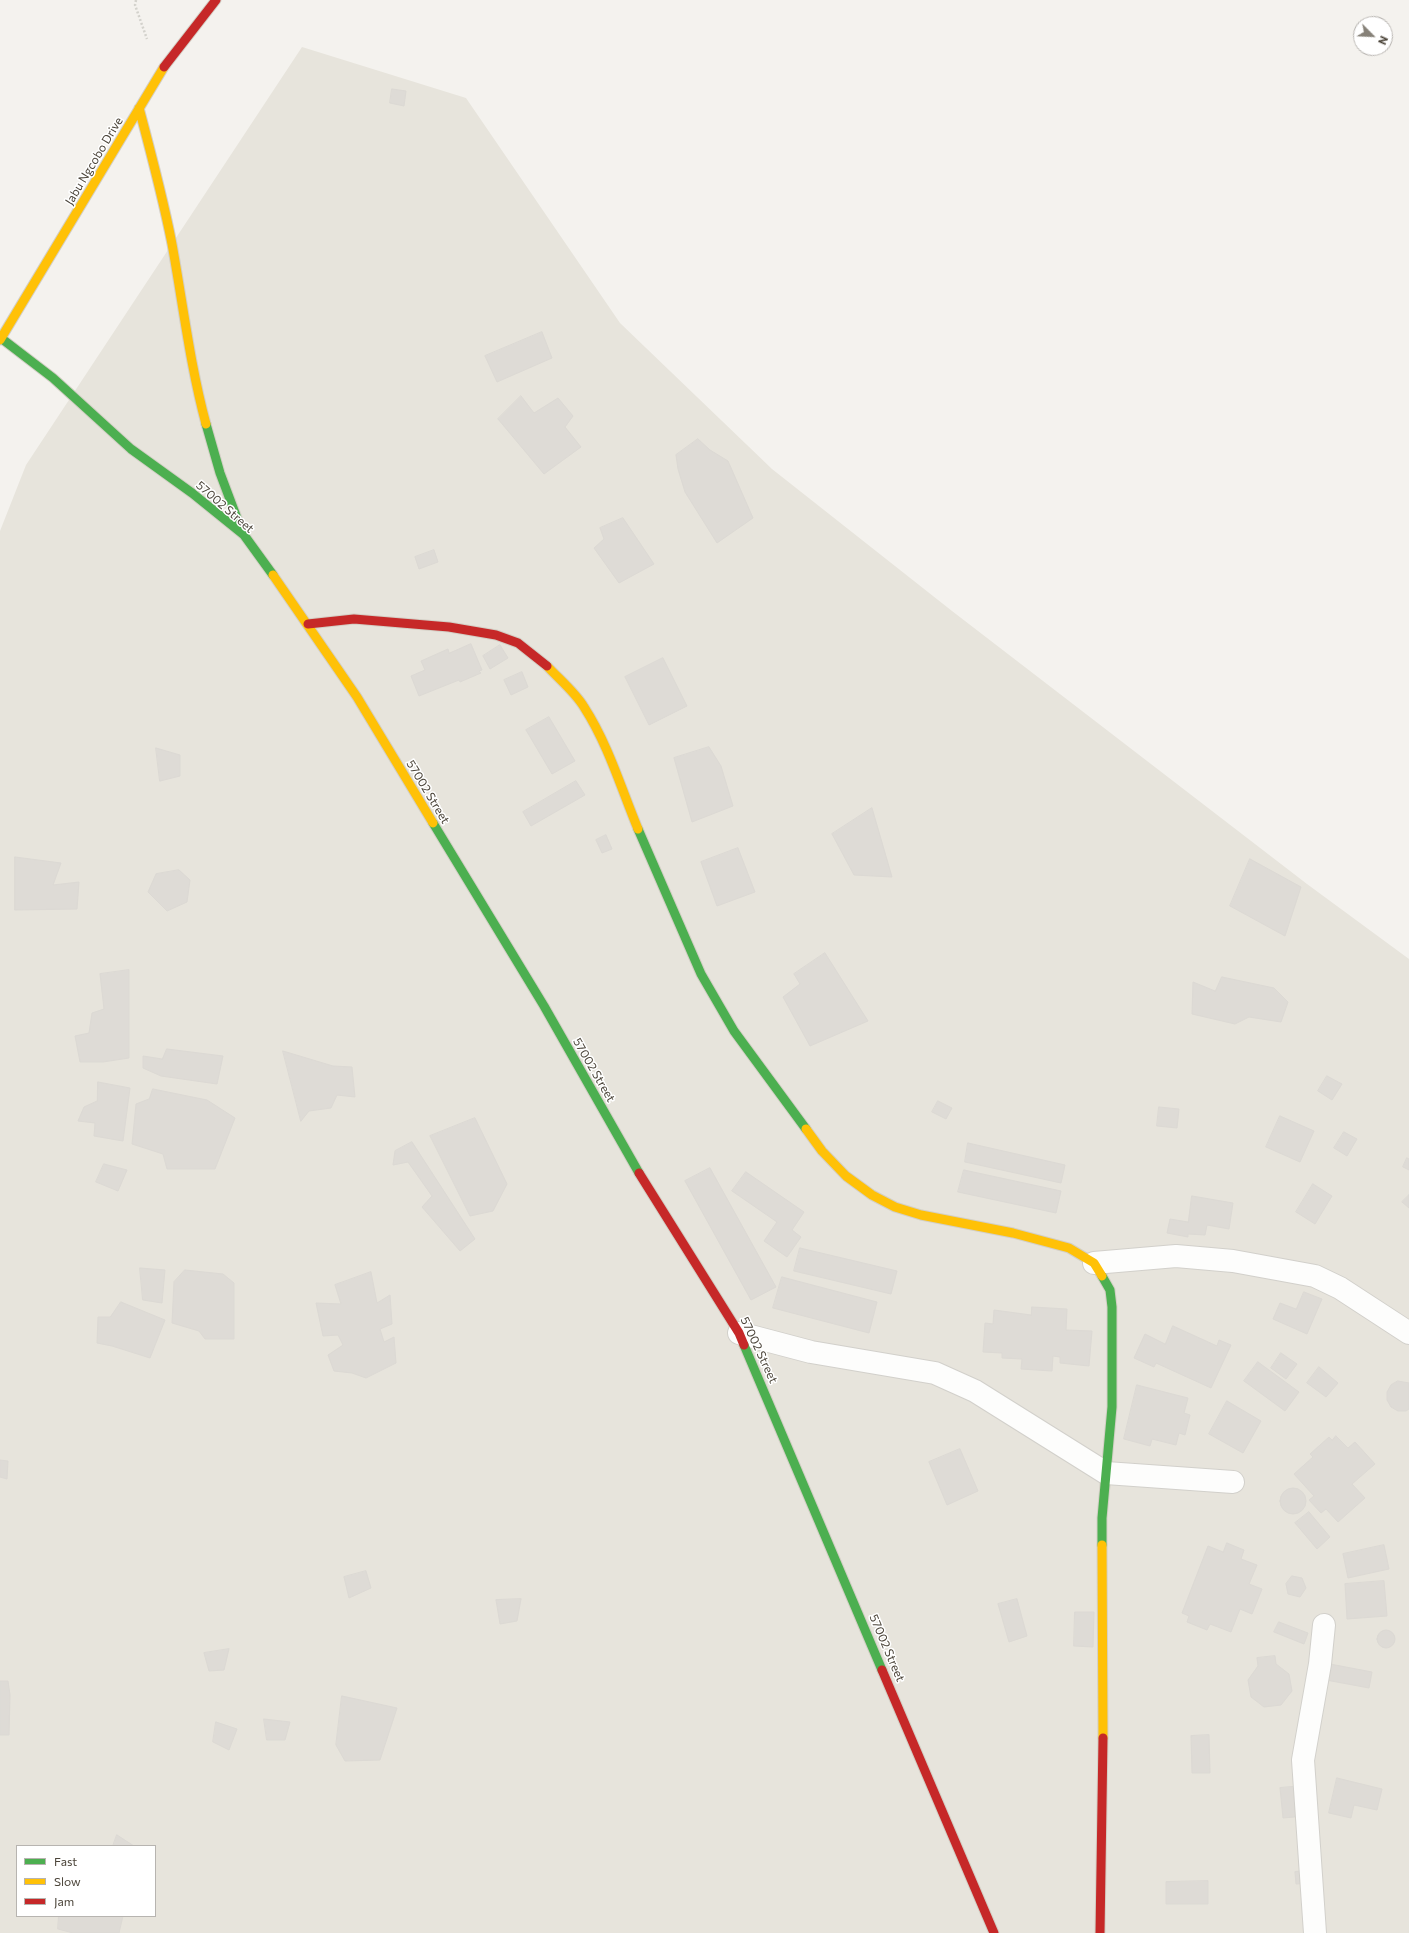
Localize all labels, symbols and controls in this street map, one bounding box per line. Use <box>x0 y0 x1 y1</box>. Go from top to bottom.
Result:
north arrow <box>1353 16 1393 56</box>
text: N <box>1376 34 1391 47</box>
street label: Jabu Ngcobo Drive <box>62 114 126 208</box>
street label: 57002 Street <box>193 478 257 536</box>
street label: 57002 Street <box>403 758 453 826</box>
street label: 57002 Street <box>570 1035 618 1105</box>
street label: 57002 Street <box>737 1314 781 1386</box>
street label: 57002 Street <box>866 1612 908 1684</box>
legend <box>16 1845 156 1917</box>
text: Fast <box>54 1854 77 1868</box>
text: Slow <box>54 1874 81 1888</box>
text: Jam <box>54 1894 74 1908</box>

